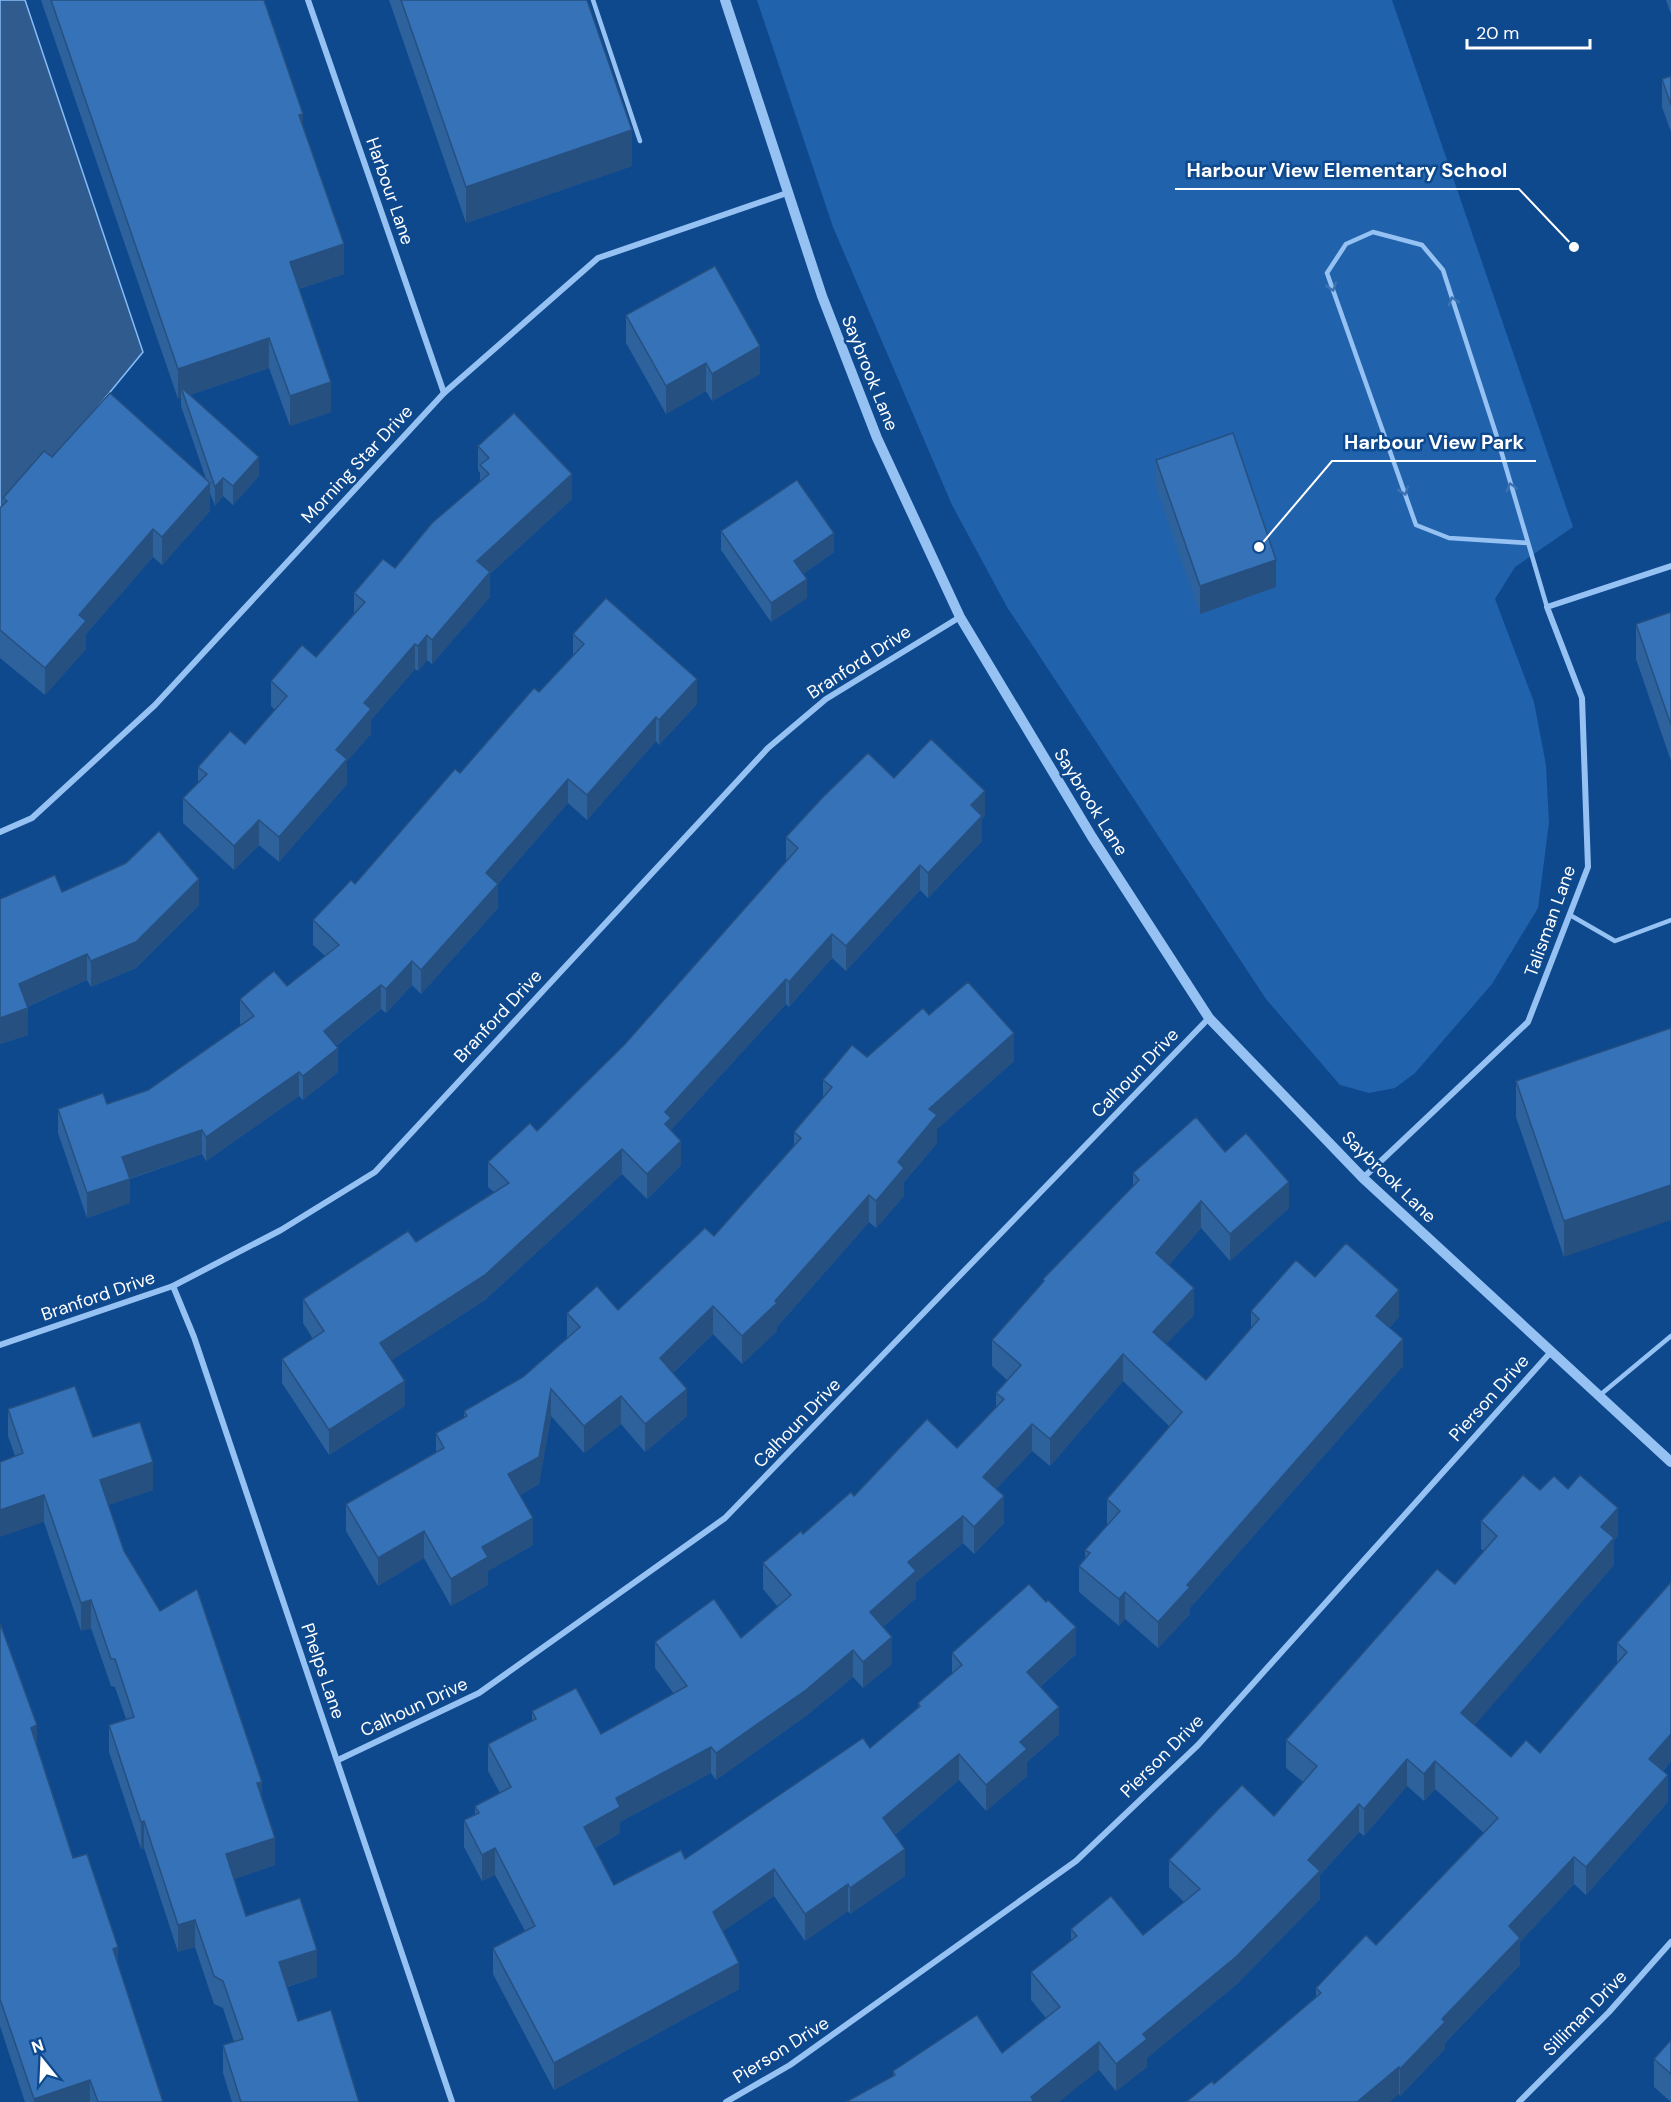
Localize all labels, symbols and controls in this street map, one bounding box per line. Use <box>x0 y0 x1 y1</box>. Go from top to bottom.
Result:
scale bar <box>1467 12 1590 50</box>
text: 20 m <box>1476 21 1519 45</box>
street label: Harbour Lane <box>360 134 420 248</box>
callout: Harbour View Elementary School <box>1175 151 1519 189</box>
text: Harbour View Elementary School <box>1187 157 1507 183</box>
one-way arrow <box>1325 281 1338 292</box>
one-way arrow <box>1448 296 1460 307</box>
street label: Saybrook Lane <box>836 312 904 434</box>
street label: Morning Star Drive <box>296 400 418 528</box>
callout: Harbour View Park <box>1332 423 1536 461</box>
text: Harbour View Park <box>1344 429 1524 455</box>
one-way arrow <box>1506 482 1518 493</box>
one-way arrow <box>1397 485 1410 496</box>
street label: Branford Drive <box>803 620 915 704</box>
street label: Saybrook Lane <box>1048 744 1134 860</box>
street label: Talisman Lane <box>1519 862 1581 980</box>
street label: Branford Drive <box>449 964 547 1068</box>
street label: Calhoun Drive <box>1086 1023 1184 1123</box>
street label: Saybrook Lane <box>1337 1126 1441 1228</box>
street label: Branford Drive <box>38 1265 158 1327</box>
street label: Pierson Drive <box>1444 1349 1534 1447</box>
street label: Calhoun Drive <box>748 1373 846 1473</box>
street label: Phelps Lane <box>295 1620 351 1722</box>
street label: Calhoun Drive <box>356 1672 472 1742</box>
street label: Pierson Drive <box>1115 1709 1209 1803</box>
street label: Silliman Drive <box>1538 1965 1632 2061</box>
street label: Pierson Drive <box>728 2011 834 2089</box>
north arrow <box>12 2030 72 2090</box>
text: N <box>29 2034 46 2058</box>

